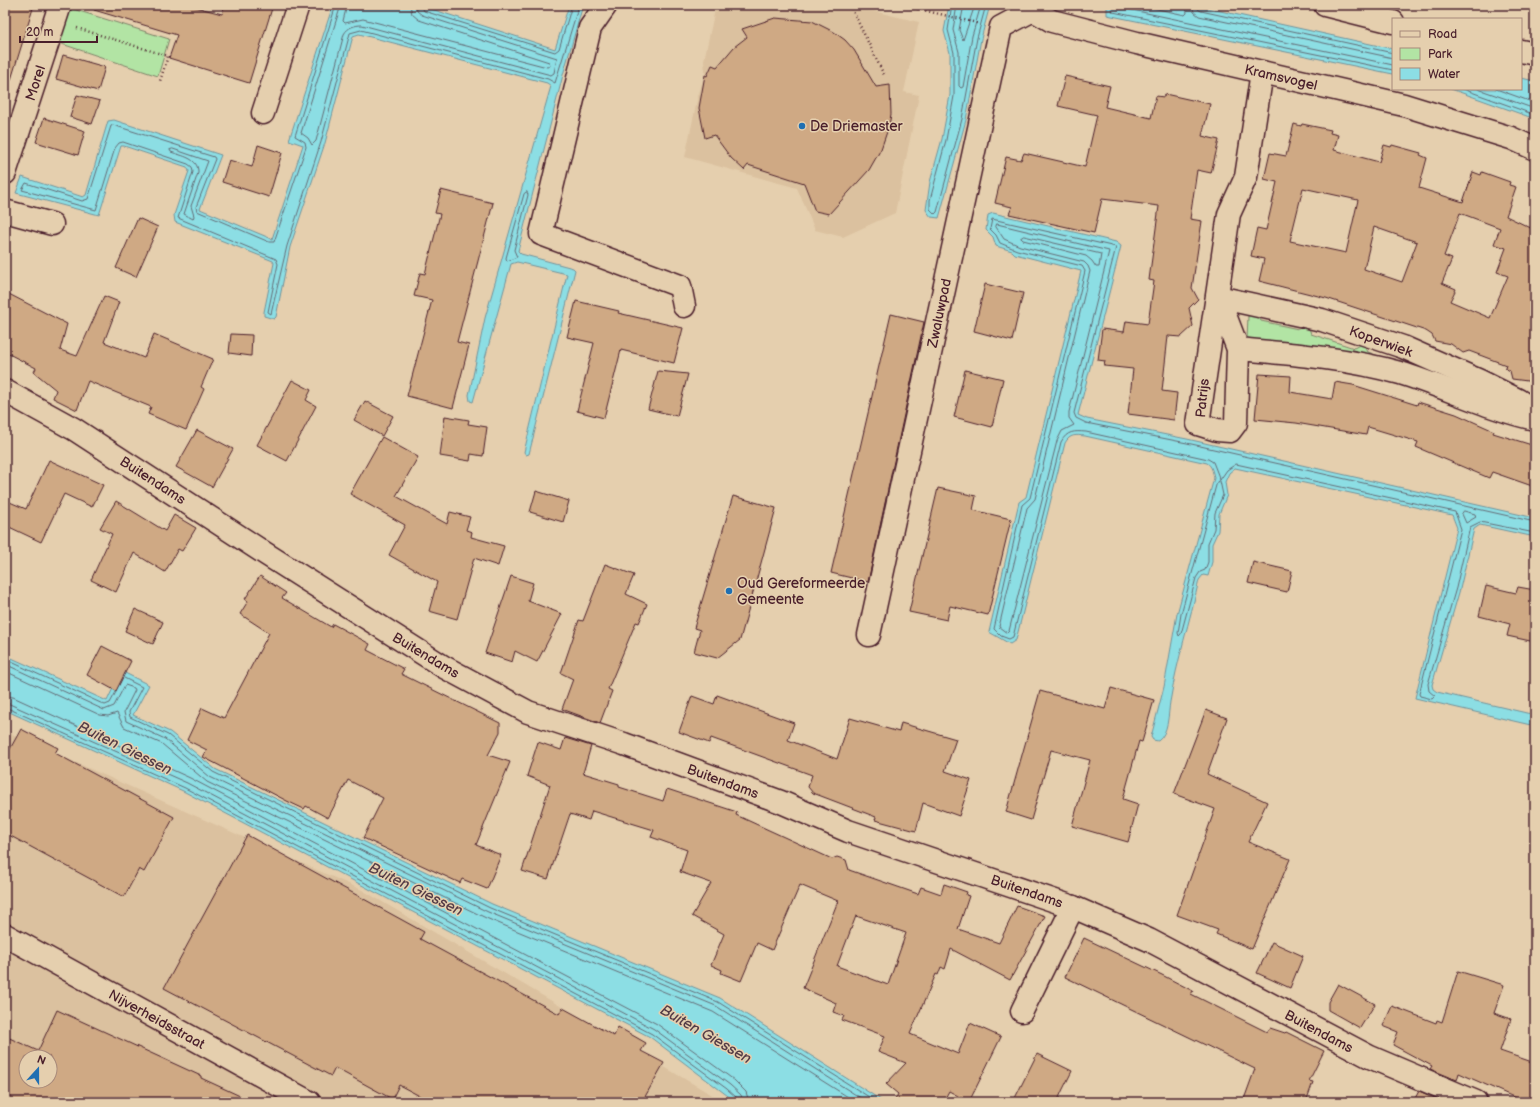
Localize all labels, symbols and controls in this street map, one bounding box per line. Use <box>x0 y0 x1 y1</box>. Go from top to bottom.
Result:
scale bar <box>20 18 97 44</box>
legend <box>1392 18 1522 90</box>
text: 20 m <box>26 25 53 40</box>
text: Road <box>1428 27 1457 42</box>
text: Park <box>1428 47 1452 62</box>
street label: Kramsvogel <box>1243 61 1319 94</box>
street label: Morel <box>22 63 49 103</box>
text: Water <box>1428 67 1460 82</box>
place label: De Driemaster <box>810 118 904 135</box>
marker: De Driemaster <box>797 121 807 131</box>
street label: Zwaluwpad <box>924 277 955 350</box>
street label: Koperwiek <box>1347 322 1415 361</box>
street label: Patrijs <box>1192 378 1213 418</box>
street label: Buitendams <box>117 453 189 508</box>
place label: Oud Gereformeerde Gemeente <box>737 575 865 608</box>
marker: Oud Gereformeerde Gemeente <box>724 586 734 596</box>
street label: Buitendams <box>389 629 462 682</box>
water label: Buiten Giessen <box>75 717 175 779</box>
street label: Buitendams <box>685 761 761 802</box>
water label: Buiten Giessen <box>366 858 466 920</box>
street label: Buitendams <box>989 871 1065 912</box>
street label: Nijverheidsstraat <box>106 986 208 1053</box>
water label: Buiten Giessen <box>657 1001 755 1068</box>
street label: Buitendams <box>1282 1006 1356 1057</box>
north arrow <box>18 1049 58 1089</box>
text: N <box>35 1053 48 1068</box>

